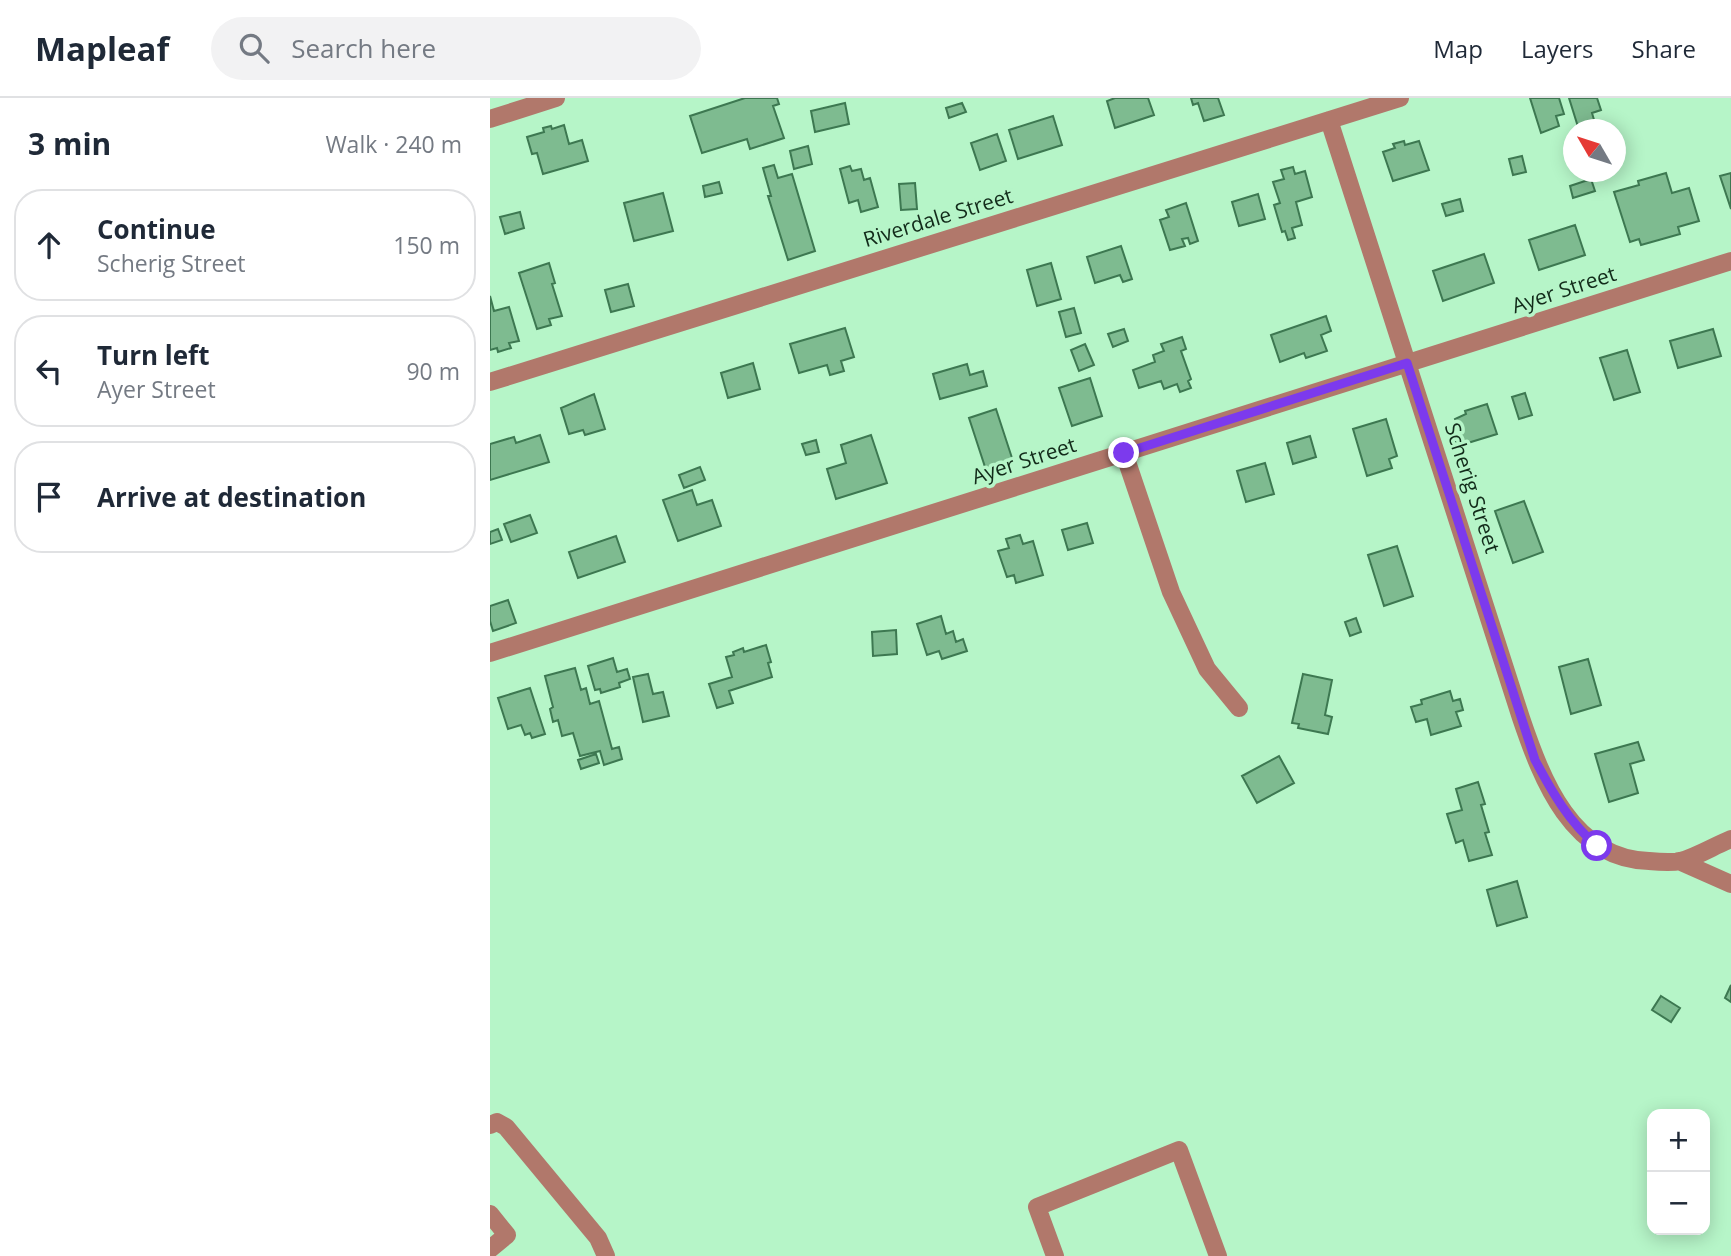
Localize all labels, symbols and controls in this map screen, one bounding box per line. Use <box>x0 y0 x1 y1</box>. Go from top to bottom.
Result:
search box <box>211 17 701 80</box>
text: Mapleaf <box>35 26 169 71</box>
icon: search <box>235 29 273 67</box>
text: Search here <box>291 30 436 66</box>
text: Map <box>1433 32 1483 65</box>
text: Layers <box>1521 32 1594 65</box>
text: Share <box>1632 32 1696 65</box>
north arrow <box>1563 119 1626 182</box>
text: 3 min <box>28 123 111 164</box>
text: Walk · 240 m <box>325 128 462 160</box>
street label: Riverdale Street <box>860 181 1016 253</box>
text: Continue <box>97 211 216 247</box>
icon: ahead <box>30 226 68 264</box>
text: 150 m <box>393 229 460 261</box>
text: Scherig Street <box>97 247 246 279</box>
street label: Ayer Street <box>1508 259 1620 319</box>
text: Turn left <box>97 337 209 373</box>
icon: left <box>30 352 68 390</box>
text: 90 m <box>406 355 460 387</box>
text: Ayer Street <box>97 373 216 405</box>
street label: Scherig Street <box>1439 419 1507 557</box>
street label: Ayer Street <box>968 430 1080 490</box>
route end <box>1108 437 1139 468</box>
icon: arrive <box>30 478 68 516</box>
text: Arrive at destination <box>97 479 366 515</box>
route start <box>1581 830 1612 861</box>
map controls <box>1647 1109 1710 1235</box>
button: + <box>1647 1109 1710 1172</box>
button: − <box>1647 1172 1710 1235</box>

